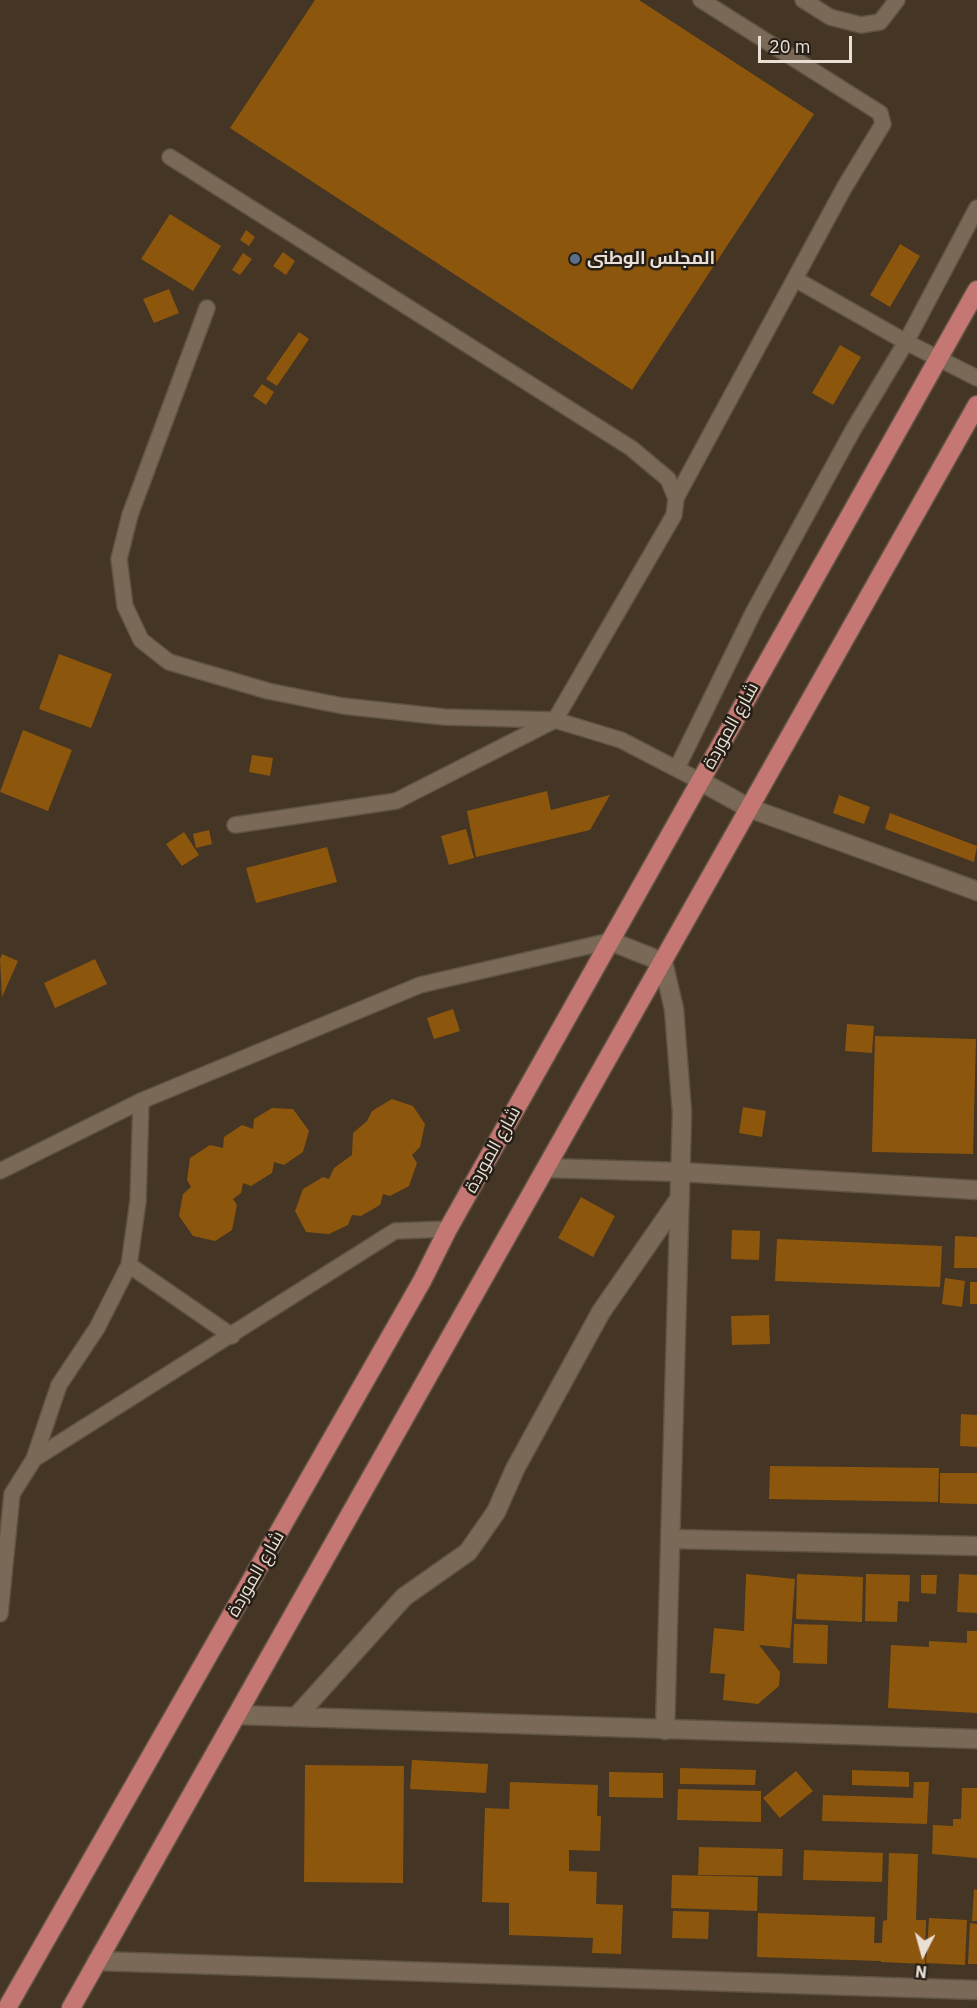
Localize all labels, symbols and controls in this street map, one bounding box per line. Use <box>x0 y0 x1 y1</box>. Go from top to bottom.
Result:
scale bar <box>761 24 856 62</box>
text: 20 m <box>769 35 811 58</box>
place label: المجلس الوطنى <box>587 248 715 270</box>
marker: المجلس الوطنى <box>568 252 582 266</box>
street label: شارع الموردة <box>698 679 764 773</box>
street label: شارع الموردة <box>460 1103 526 1197</box>
street label: شارع الموردة <box>223 1527 289 1621</box>
north arrow <box>893 1924 953 1984</box>
text: N <box>914 1961 928 1982</box>

